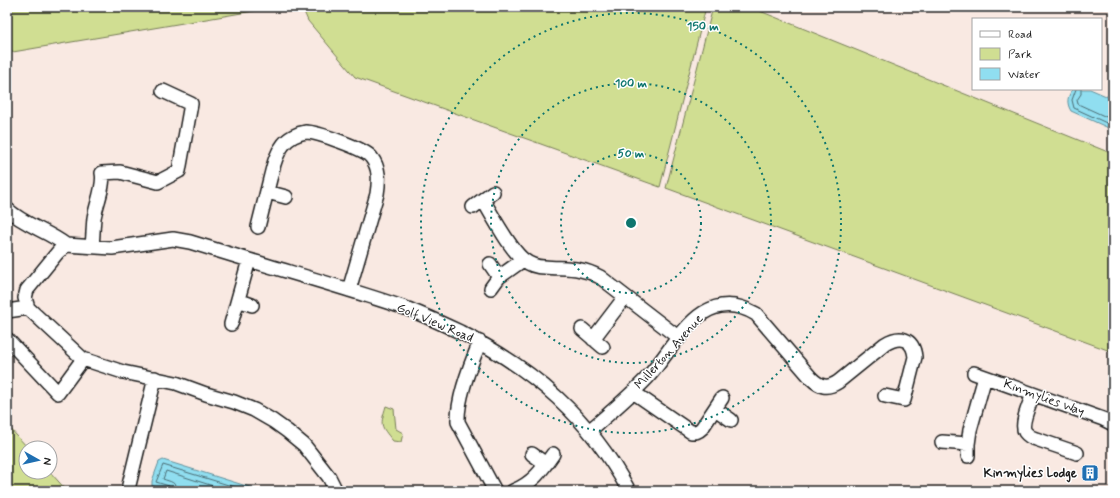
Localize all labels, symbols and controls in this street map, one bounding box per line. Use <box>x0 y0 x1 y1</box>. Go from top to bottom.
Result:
legend <box>972 18 1102 90</box>
text: 150 m <box>687 19 719 35</box>
text: Road <box>1008 27 1032 43</box>
text: Park <box>1008 47 1032 63</box>
text: Water <box>1008 67 1040 83</box>
text: 100 m <box>615 76 648 92</box>
text: 50 m <box>618 146 645 162</box>
centre of rings <box>624 216 638 230</box>
street label: Golf View Road <box>394 299 476 347</box>
street label: Millerton Avenue <box>631 311 707 393</box>
street label: Kinmylies Way <box>1001 375 1087 421</box>
north arrow <box>18 440 58 480</box>
text: N <box>39 457 54 466</box>
building icon: Kinmylies Lodge <box>1080 463 1100 483</box>
place label: Kinmylies Lodge <box>984 465 1077 483</box>

